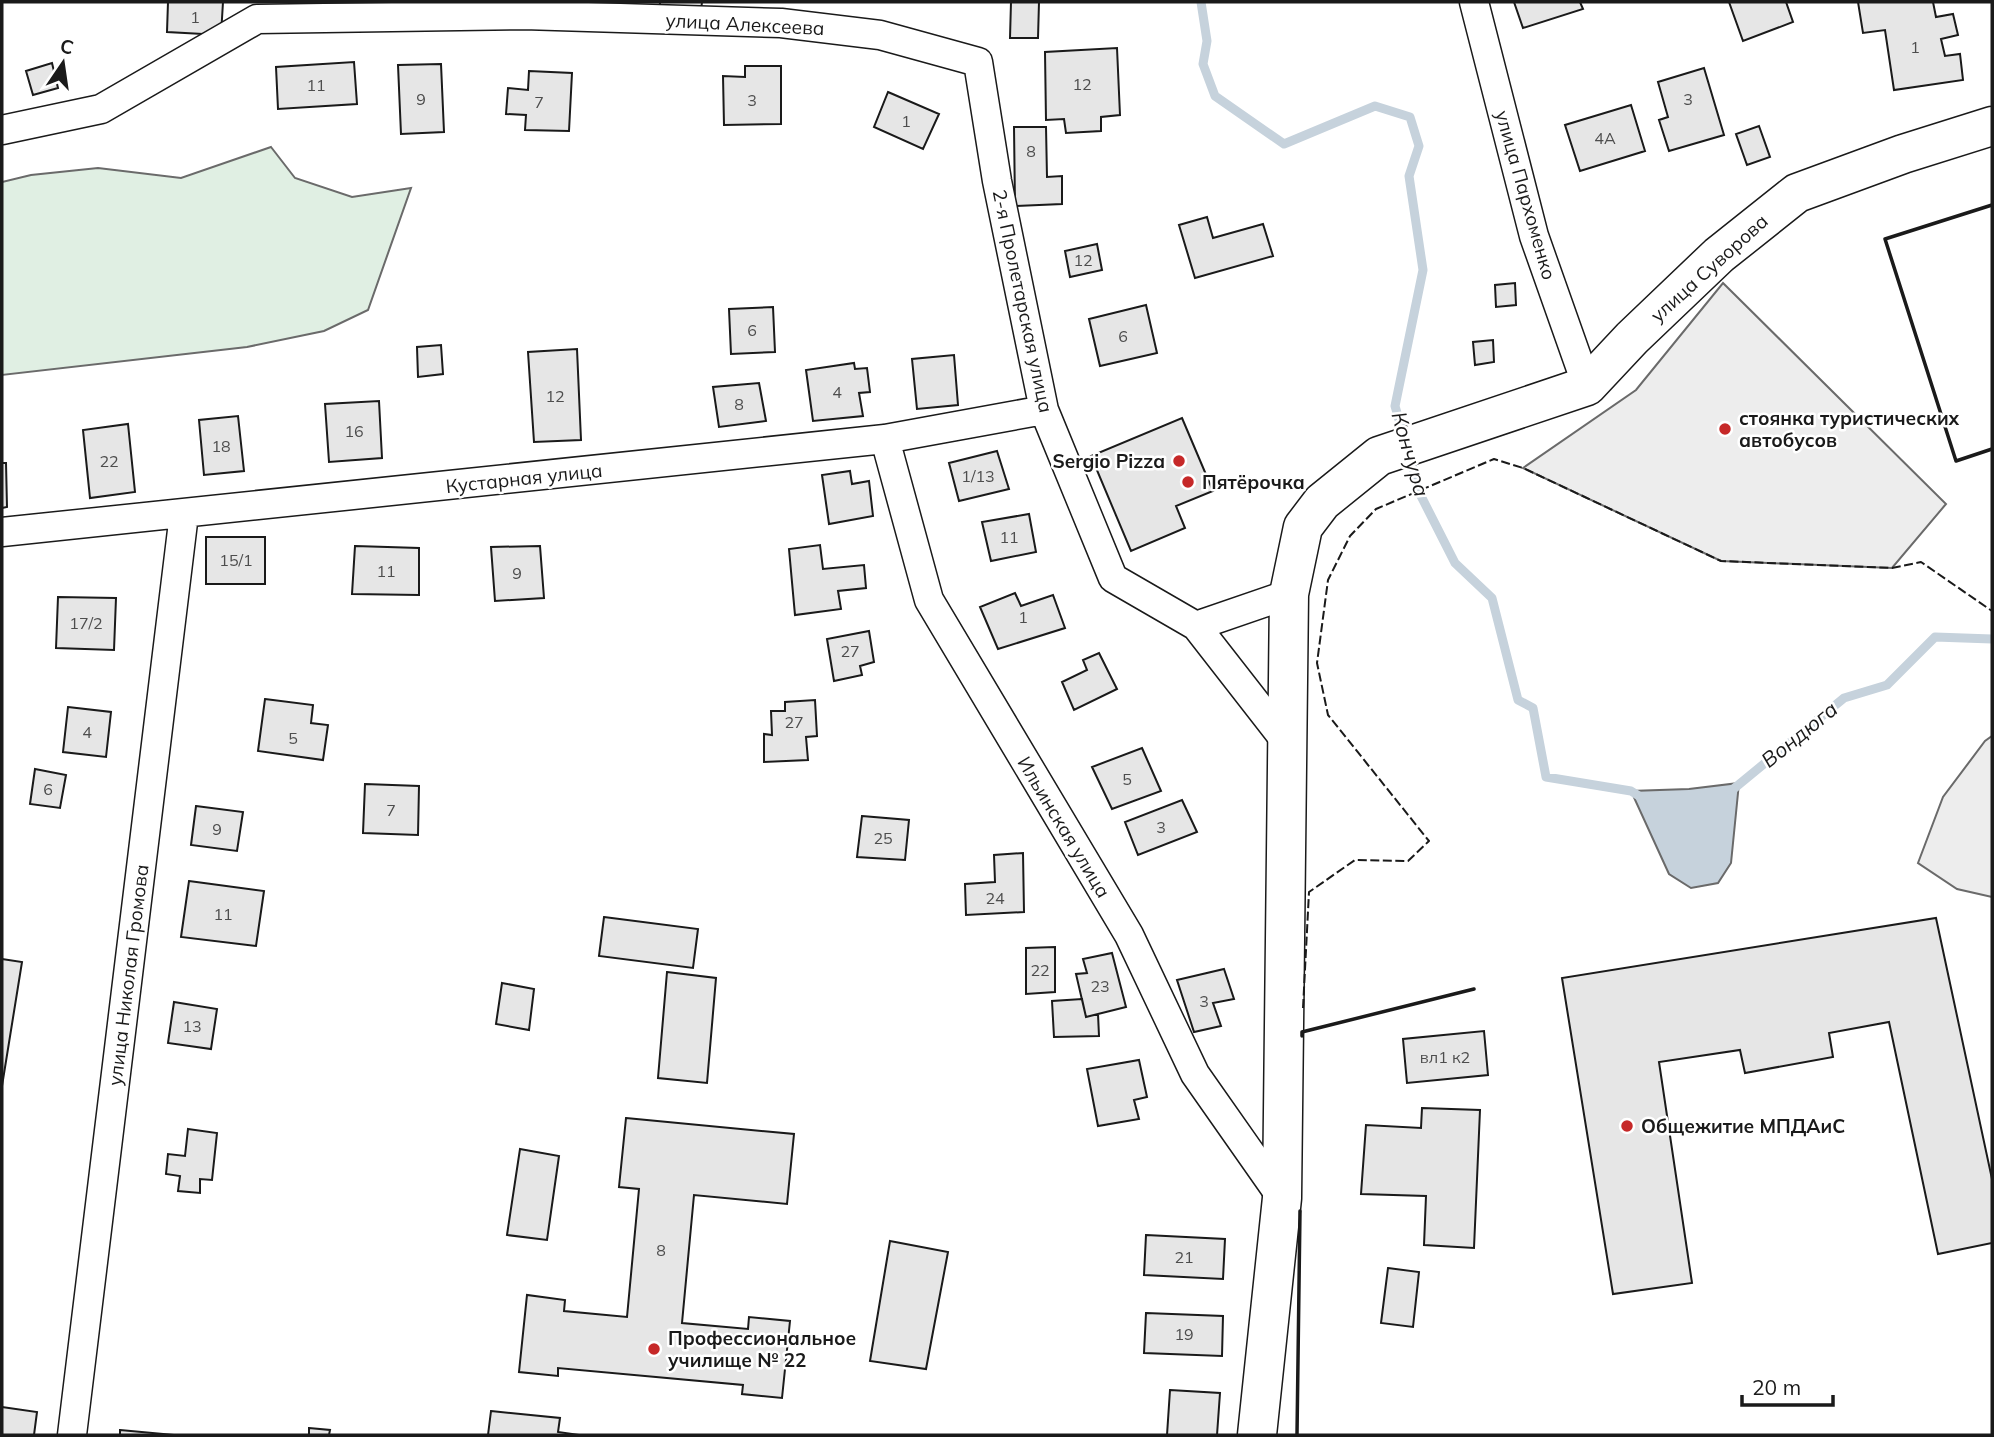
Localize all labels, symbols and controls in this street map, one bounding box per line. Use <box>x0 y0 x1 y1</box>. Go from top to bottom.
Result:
house number: 1 <box>190 7 200 27</box>
street label: улица Алексеева <box>665 8 825 40</box>
north arrow <box>28 28 98 98</box>
text: С <box>58 33 76 60</box>
house number: 1 <box>1910 37 1920 57</box>
house number: 12 <box>1072 74 1092 94</box>
house number: 11 <box>306 75 326 95</box>
house number: 9 <box>416 89 426 109</box>
house number: 3 <box>1683 89 1693 109</box>
house number: 3 <box>747 90 757 110</box>
house number: 7 <box>534 92 544 112</box>
street label: улица Пархоменко <box>1490 108 1562 282</box>
house number: 1 <box>901 111 911 131</box>
house number: 4А <box>1594 128 1616 148</box>
house number: 8 <box>1026 141 1036 161</box>
street label: 2-я Пролетарская улица <box>988 187 1058 415</box>
street label: улица Суворова <box>1645 209 1773 327</box>
house number: 12 <box>1073 250 1093 270</box>
house number: 6 <box>747 320 757 340</box>
house number: 6 <box>1118 326 1128 346</box>
house number: 4 <box>832 382 842 402</box>
house number: 12 <box>545 386 565 406</box>
house number: 8 <box>734 394 744 414</box>
place label: стоянка туристических автобусов <box>1739 406 1960 452</box>
water label: Кончура <box>1386 408 1436 500</box>
house number: 16 <box>344 421 364 441</box>
marker: стоянка туристических автобусов <box>1717 421 1733 437</box>
house number: 18 <box>211 436 231 456</box>
place label: Sergio Pizza <box>1053 449 1165 473</box>
house number: 22 <box>99 451 119 471</box>
marker: Sergio Pizza <box>1171 453 1187 469</box>
street label: Кустарная улица <box>445 458 603 498</box>
house number: 1/13 <box>961 466 995 486</box>
place label: Пятёрочка <box>1202 470 1305 494</box>
marker: Пятёрочка <box>1180 474 1196 490</box>
house number: 11 <box>999 527 1019 547</box>
house number: 15/1 <box>219 550 253 570</box>
house number: 11 <box>376 561 396 581</box>
house number: 9 <box>512 563 522 583</box>
house number: 1 <box>1018 607 1028 627</box>
house number: 17/2 <box>69 613 103 633</box>
house number: 27 <box>840 641 860 661</box>
water label: Вондюга <box>1756 695 1842 773</box>
house number: 27 <box>784 712 804 732</box>
house number: 4 <box>82 722 92 742</box>
house number: 5 <box>288 728 298 748</box>
street label: Ильинская улица <box>1012 752 1116 902</box>
house number: 5 <box>1122 769 1132 789</box>
house number: 6 <box>43 779 53 799</box>
house number: 7 <box>386 800 396 820</box>
house number: 3 <box>1156 817 1166 837</box>
house number: 9 <box>212 819 222 839</box>
house number: 25 <box>873 828 893 848</box>
street label: улица Николая Громова <box>102 863 154 1087</box>
house number: 24 <box>985 888 1005 908</box>
house number: 11 <box>213 904 233 924</box>
house number: 22 <box>1030 960 1050 980</box>
house number: 23 <box>1090 976 1110 996</box>
house number: 3 <box>1199 991 1209 1011</box>
house number: 13 <box>182 1016 202 1036</box>
house number: вл1 к2 <box>1420 1047 1470 1067</box>
place label: Общежитие МПДАиС <box>1641 1114 1845 1138</box>
marker: Общежитие МПДАиС <box>1619 1118 1635 1134</box>
house number: 8 <box>656 1240 666 1260</box>
house number: 21 <box>1174 1247 1194 1267</box>
house number: 19 <box>1174 1324 1194 1344</box>
place label: Профессиональное училище № 22 <box>668 1326 856 1372</box>
marker: Профессиональное училище № 22 <box>646 1341 662 1357</box>
scale bar <box>1742 1364 1833 1408</box>
text: 20 m <box>1752 1374 1801 1400</box>

